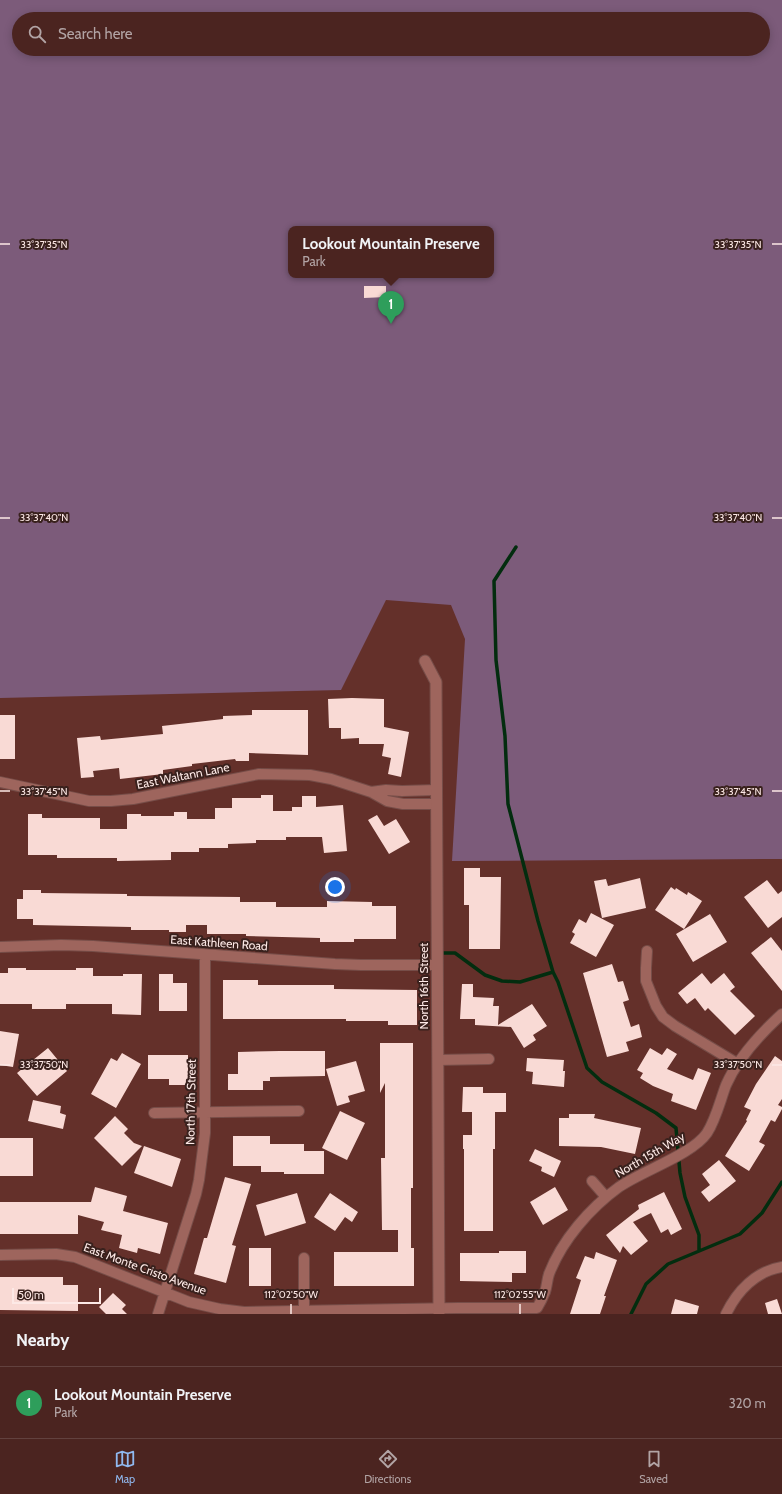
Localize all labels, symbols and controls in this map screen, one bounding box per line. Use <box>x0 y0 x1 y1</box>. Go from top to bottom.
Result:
search box <box>12 12 770 56</box>
icon: search <box>26 23 48 45</box>
text: Search here <box>58 25 133 43</box>
popup <box>288 226 494 278</box>
text: Lookout Mountain Preserve <box>302 235 480 253</box>
text: 33°37'35"N <box>21 238 67 251</box>
text: 33°37'35"N <box>715 238 761 251</box>
text: Park <box>302 253 326 269</box>
pin: 1 <box>378 291 404 324</box>
text: 33°37'40"N <box>20 511 68 524</box>
text: 33°37'40"N <box>714 511 762 524</box>
street label: East Waltann Lane <box>135 759 231 792</box>
text: 33°37'45"N <box>20 785 68 798</box>
text: 33°37'45"N <box>714 785 762 798</box>
your location <box>325 877 345 897</box>
street label: East Kathleen Road <box>170 932 268 953</box>
street label: North 16th Street <box>416 943 431 1029</box>
text: 33°37'50"N <box>20 1058 68 1071</box>
text: 33°37'50"N <box>714 1058 762 1071</box>
street label: North 17th Street <box>182 1059 199 1145</box>
street label: North 15th Way <box>612 1129 687 1181</box>
street label: East Monte Cristo Avenue <box>82 1239 209 1298</box>
scale bar <box>12 1286 101 1305</box>
text: 50 m <box>18 1288 44 1302</box>
text: 112°02'50"W <box>264 1288 318 1301</box>
text: 112°02'55"W <box>494 1288 547 1301</box>
text: Nearby <box>16 1330 69 1350</box>
text: Lookout Mountain Preserve <box>54 1386 231 1404</box>
text: 1 <box>27 1395 31 1411</box>
text: 320 m <box>729 1395 766 1411</box>
text: Park <box>54 1404 77 1420</box>
tab: Map <box>114 1448 136 1486</box>
tab: Directions <box>364 1448 411 1486</box>
tab: Saved <box>639 1448 668 1486</box>

